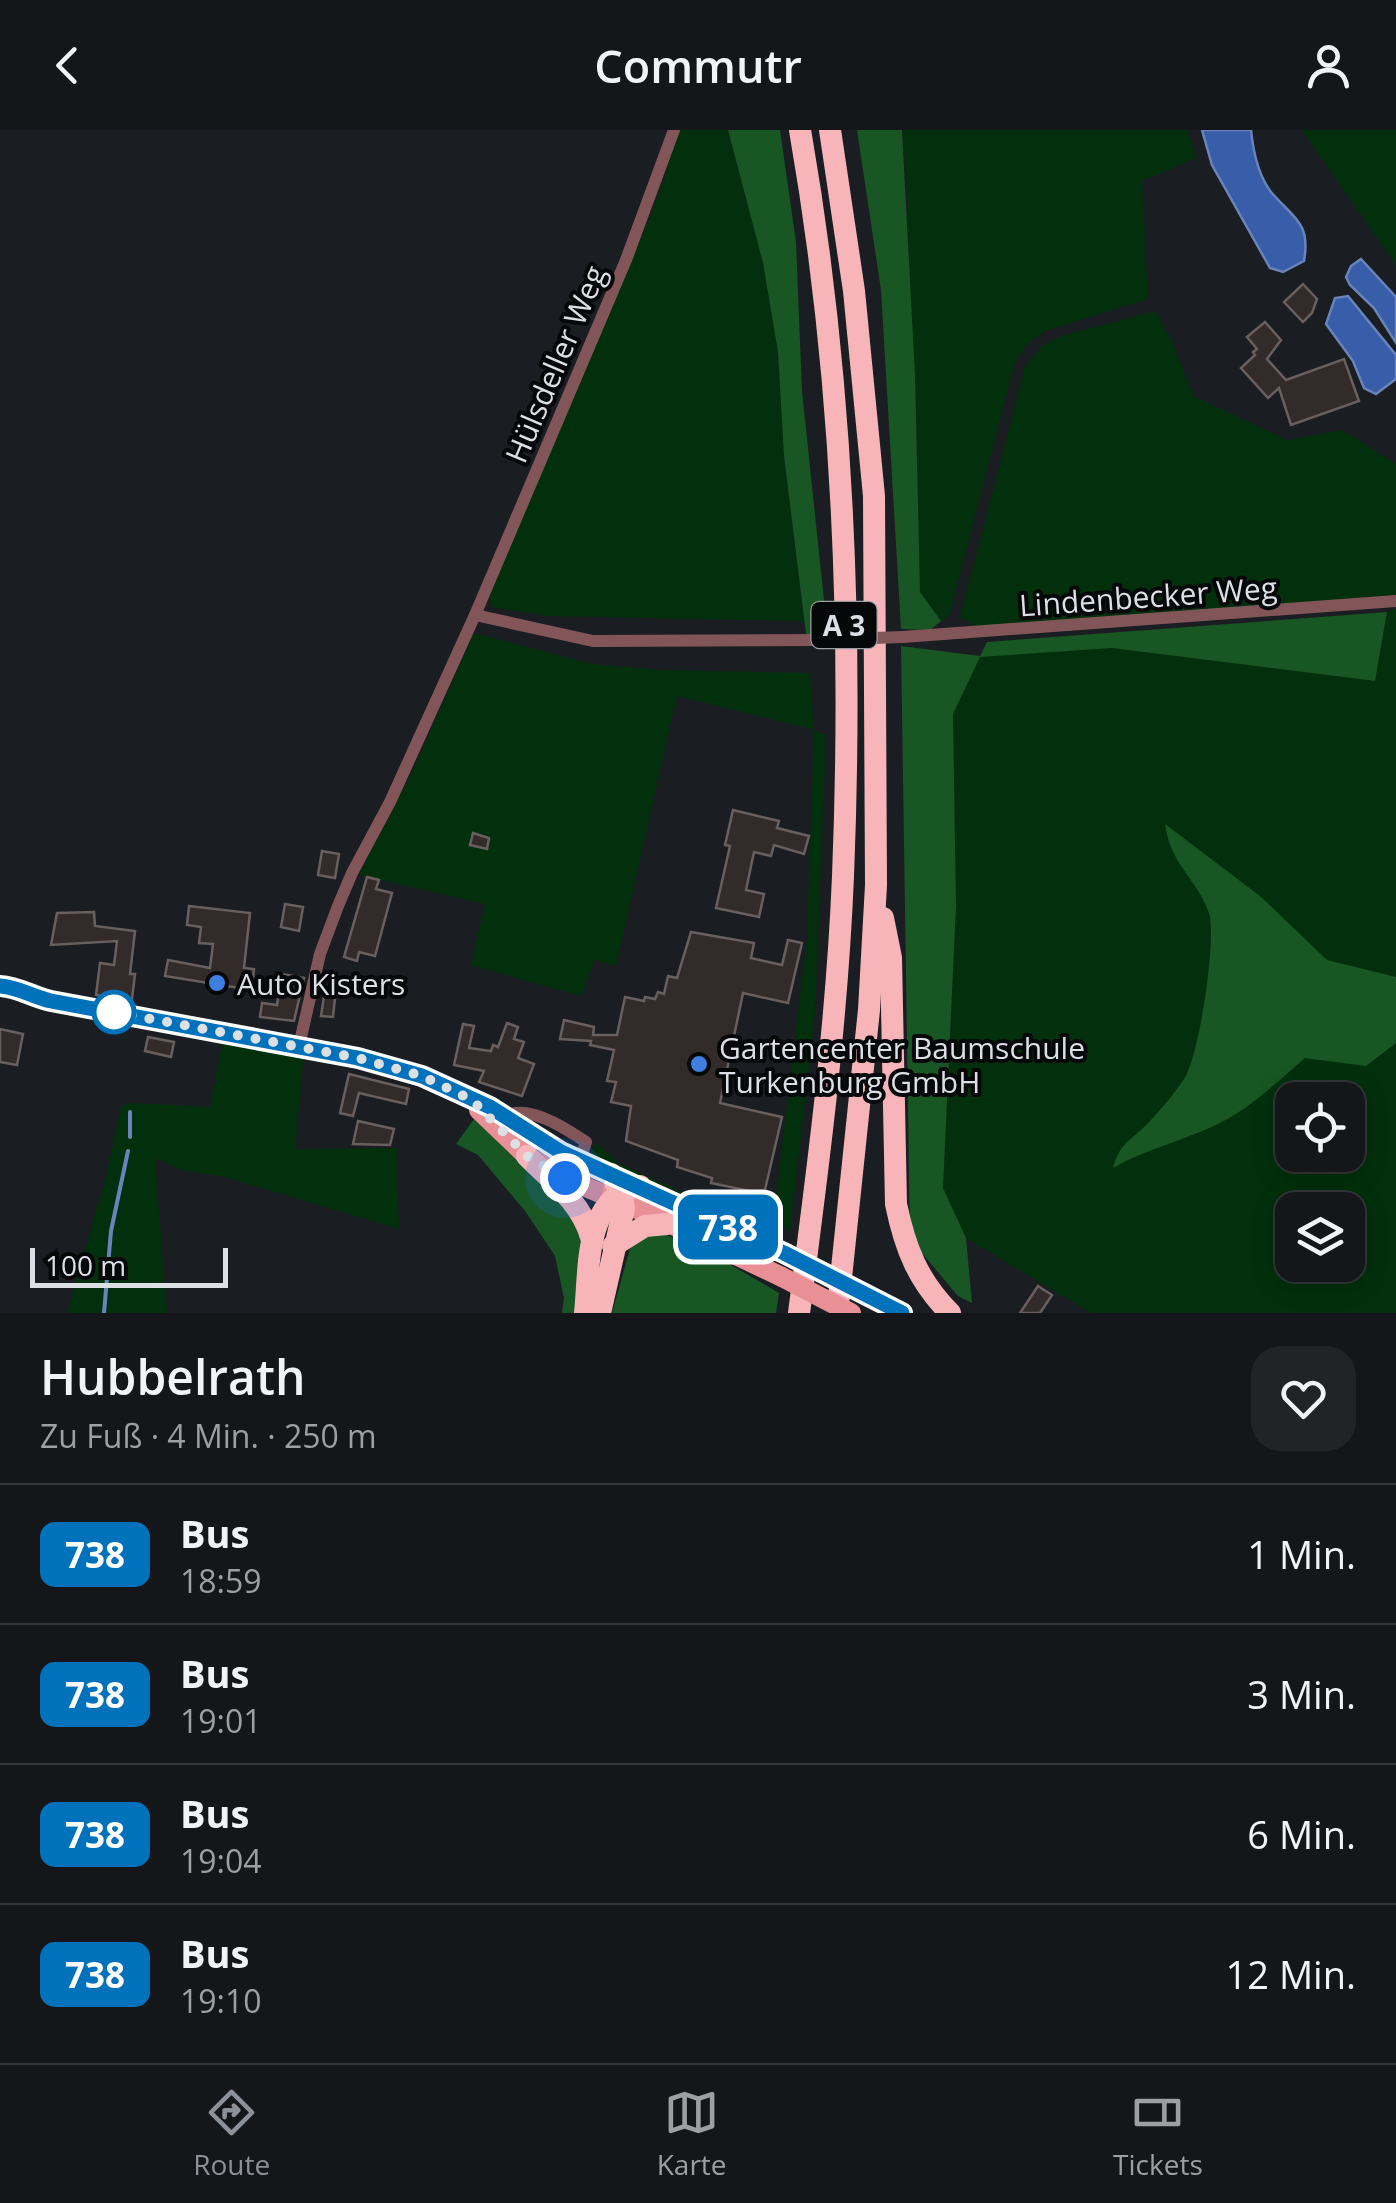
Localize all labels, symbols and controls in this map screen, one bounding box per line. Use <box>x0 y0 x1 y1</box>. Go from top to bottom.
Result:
text: Commutr <box>594 35 802 96</box>
icon: back <box>40 38 95 93</box>
icon: person <box>1301 38 1356 93</box>
street label: Hülsdeller Weg <box>495 259 615 469</box>
street label: Lindenbecker Weg <box>1018 567 1278 625</box>
road number: A 3 <box>812 602 876 648</box>
place label: Auto Kisters <box>237 963 405 1004</box>
marker: Auto Kisters <box>206 972 228 994</box>
unlabelled marker <box>93 991 135 1033</box>
place label: Gartencenter Baumschule Turkenburg GmbH <box>719 1027 1085 1102</box>
marker: Gartencenter Baumschule Turkenburg GmbH <box>688 1053 710 1075</box>
map controls <box>1275 1082 1365 1282</box>
button: locate <box>1275 1082 1365 1172</box>
your location <box>540 1153 590 1203</box>
button: layers <box>1275 1192 1365 1282</box>
line badge: 738 <box>670 1194 786 1260</box>
text: 738 <box>698 1204 758 1251</box>
scale bar <box>30 1243 228 1288</box>
text: 100 m <box>45 1246 126 1284</box>
text: Hubbelrath <box>40 1344 305 1409</box>
button: heart <box>1251 1346 1356 1451</box>
text: Zu Fuß · 4 Min. · 250 m <box>40 1414 377 1457</box>
text: Bus <box>180 1507 249 1559</box>
text: 1 Min. <box>1247 1528 1356 1580</box>
text: 738 <box>65 1531 125 1578</box>
text: 18:59 <box>180 1559 262 1602</box>
text: Bus <box>180 1647 249 1699</box>
text: 3 Min. <box>1247 1668 1356 1720</box>
text: 738 <box>65 1671 125 1718</box>
text: 19:01 <box>180 1699 262 1742</box>
text: Bus <box>180 1787 249 1839</box>
text: 6 Min. <box>1247 1808 1356 1860</box>
text: 738 <box>65 1811 125 1858</box>
text: 19:04 <box>180 1839 262 1882</box>
text: Bus <box>180 1927 249 1979</box>
text: 12 Min. <box>1226 1948 1356 2000</box>
text: 738 <box>65 1951 125 1998</box>
text: 19:10 <box>180 1979 262 2022</box>
tab: Route <box>193 2085 270 2183</box>
tab: Karte <box>657 2085 727 2183</box>
tab: Tickets <box>1113 2085 1203 2183</box>

